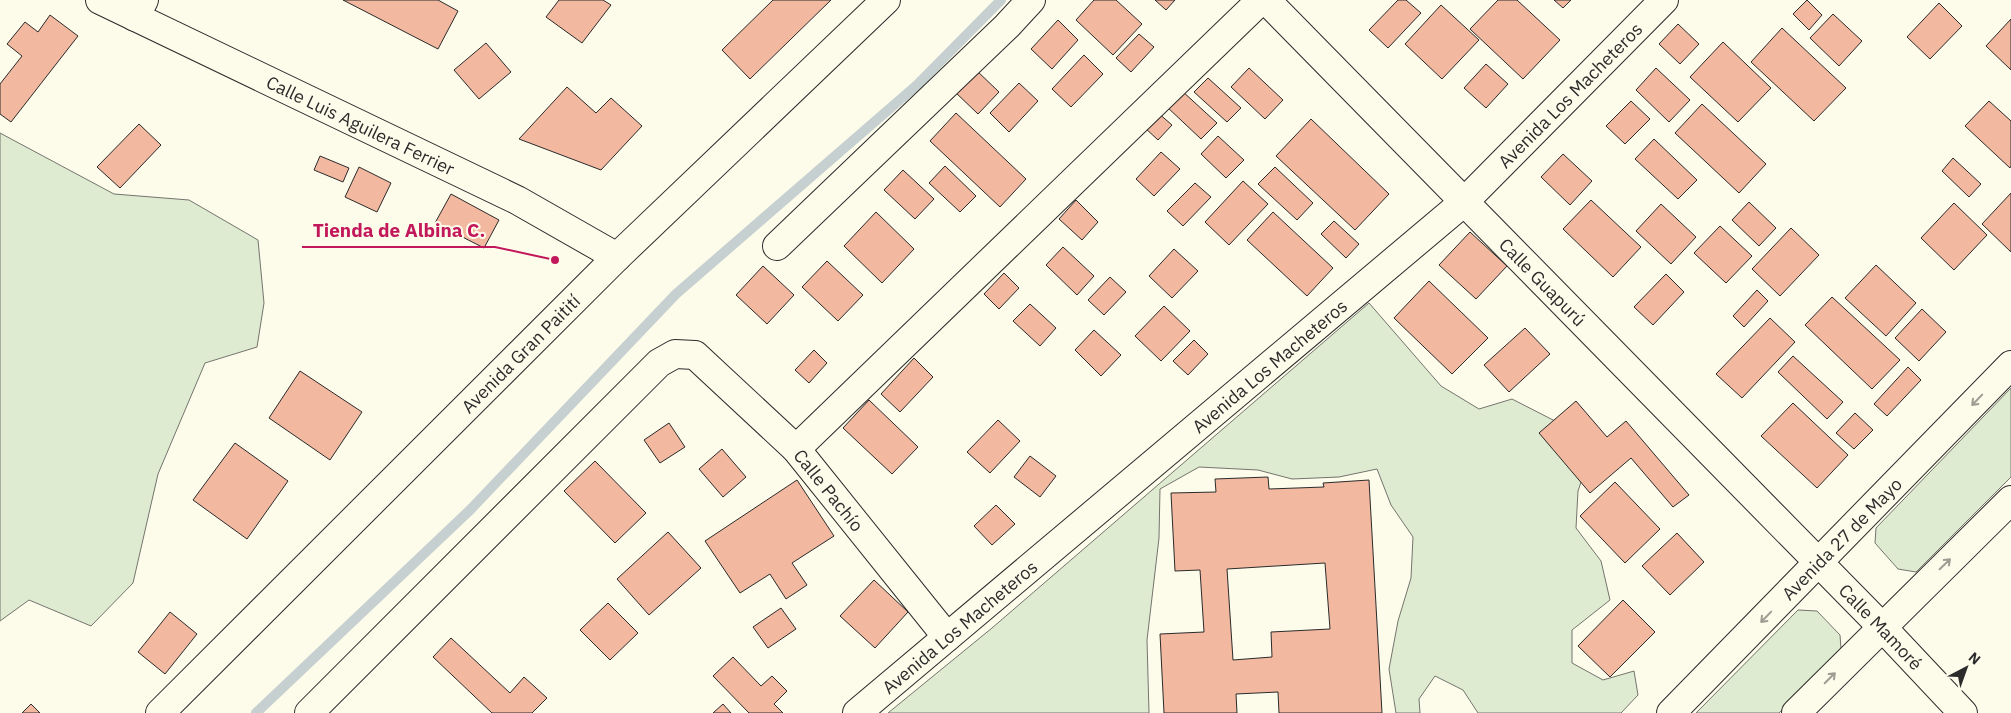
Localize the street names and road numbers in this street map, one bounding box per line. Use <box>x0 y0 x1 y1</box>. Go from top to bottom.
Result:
street label: Avenida Los Macheteros <box>1493 17 1647 173</box>
street label: Calle Luis Aguilera Ferrier <box>263 70 459 180</box>
street label: Calle Guapurú <box>1494 233 1591 331</box>
street label: Avenida Gran Paitití <box>456 289 585 418</box>
street label: Avenida Los Macheteros <box>1187 294 1352 438</box>
street label: Calle Pachío <box>789 444 869 536</box>
street label: Avenida 27 de Mayo <box>1777 472 1907 605</box>
street label: Avenida Los Macheteros <box>877 555 1042 699</box>
street label: Calle Mamoré <box>1834 579 1928 675</box>

